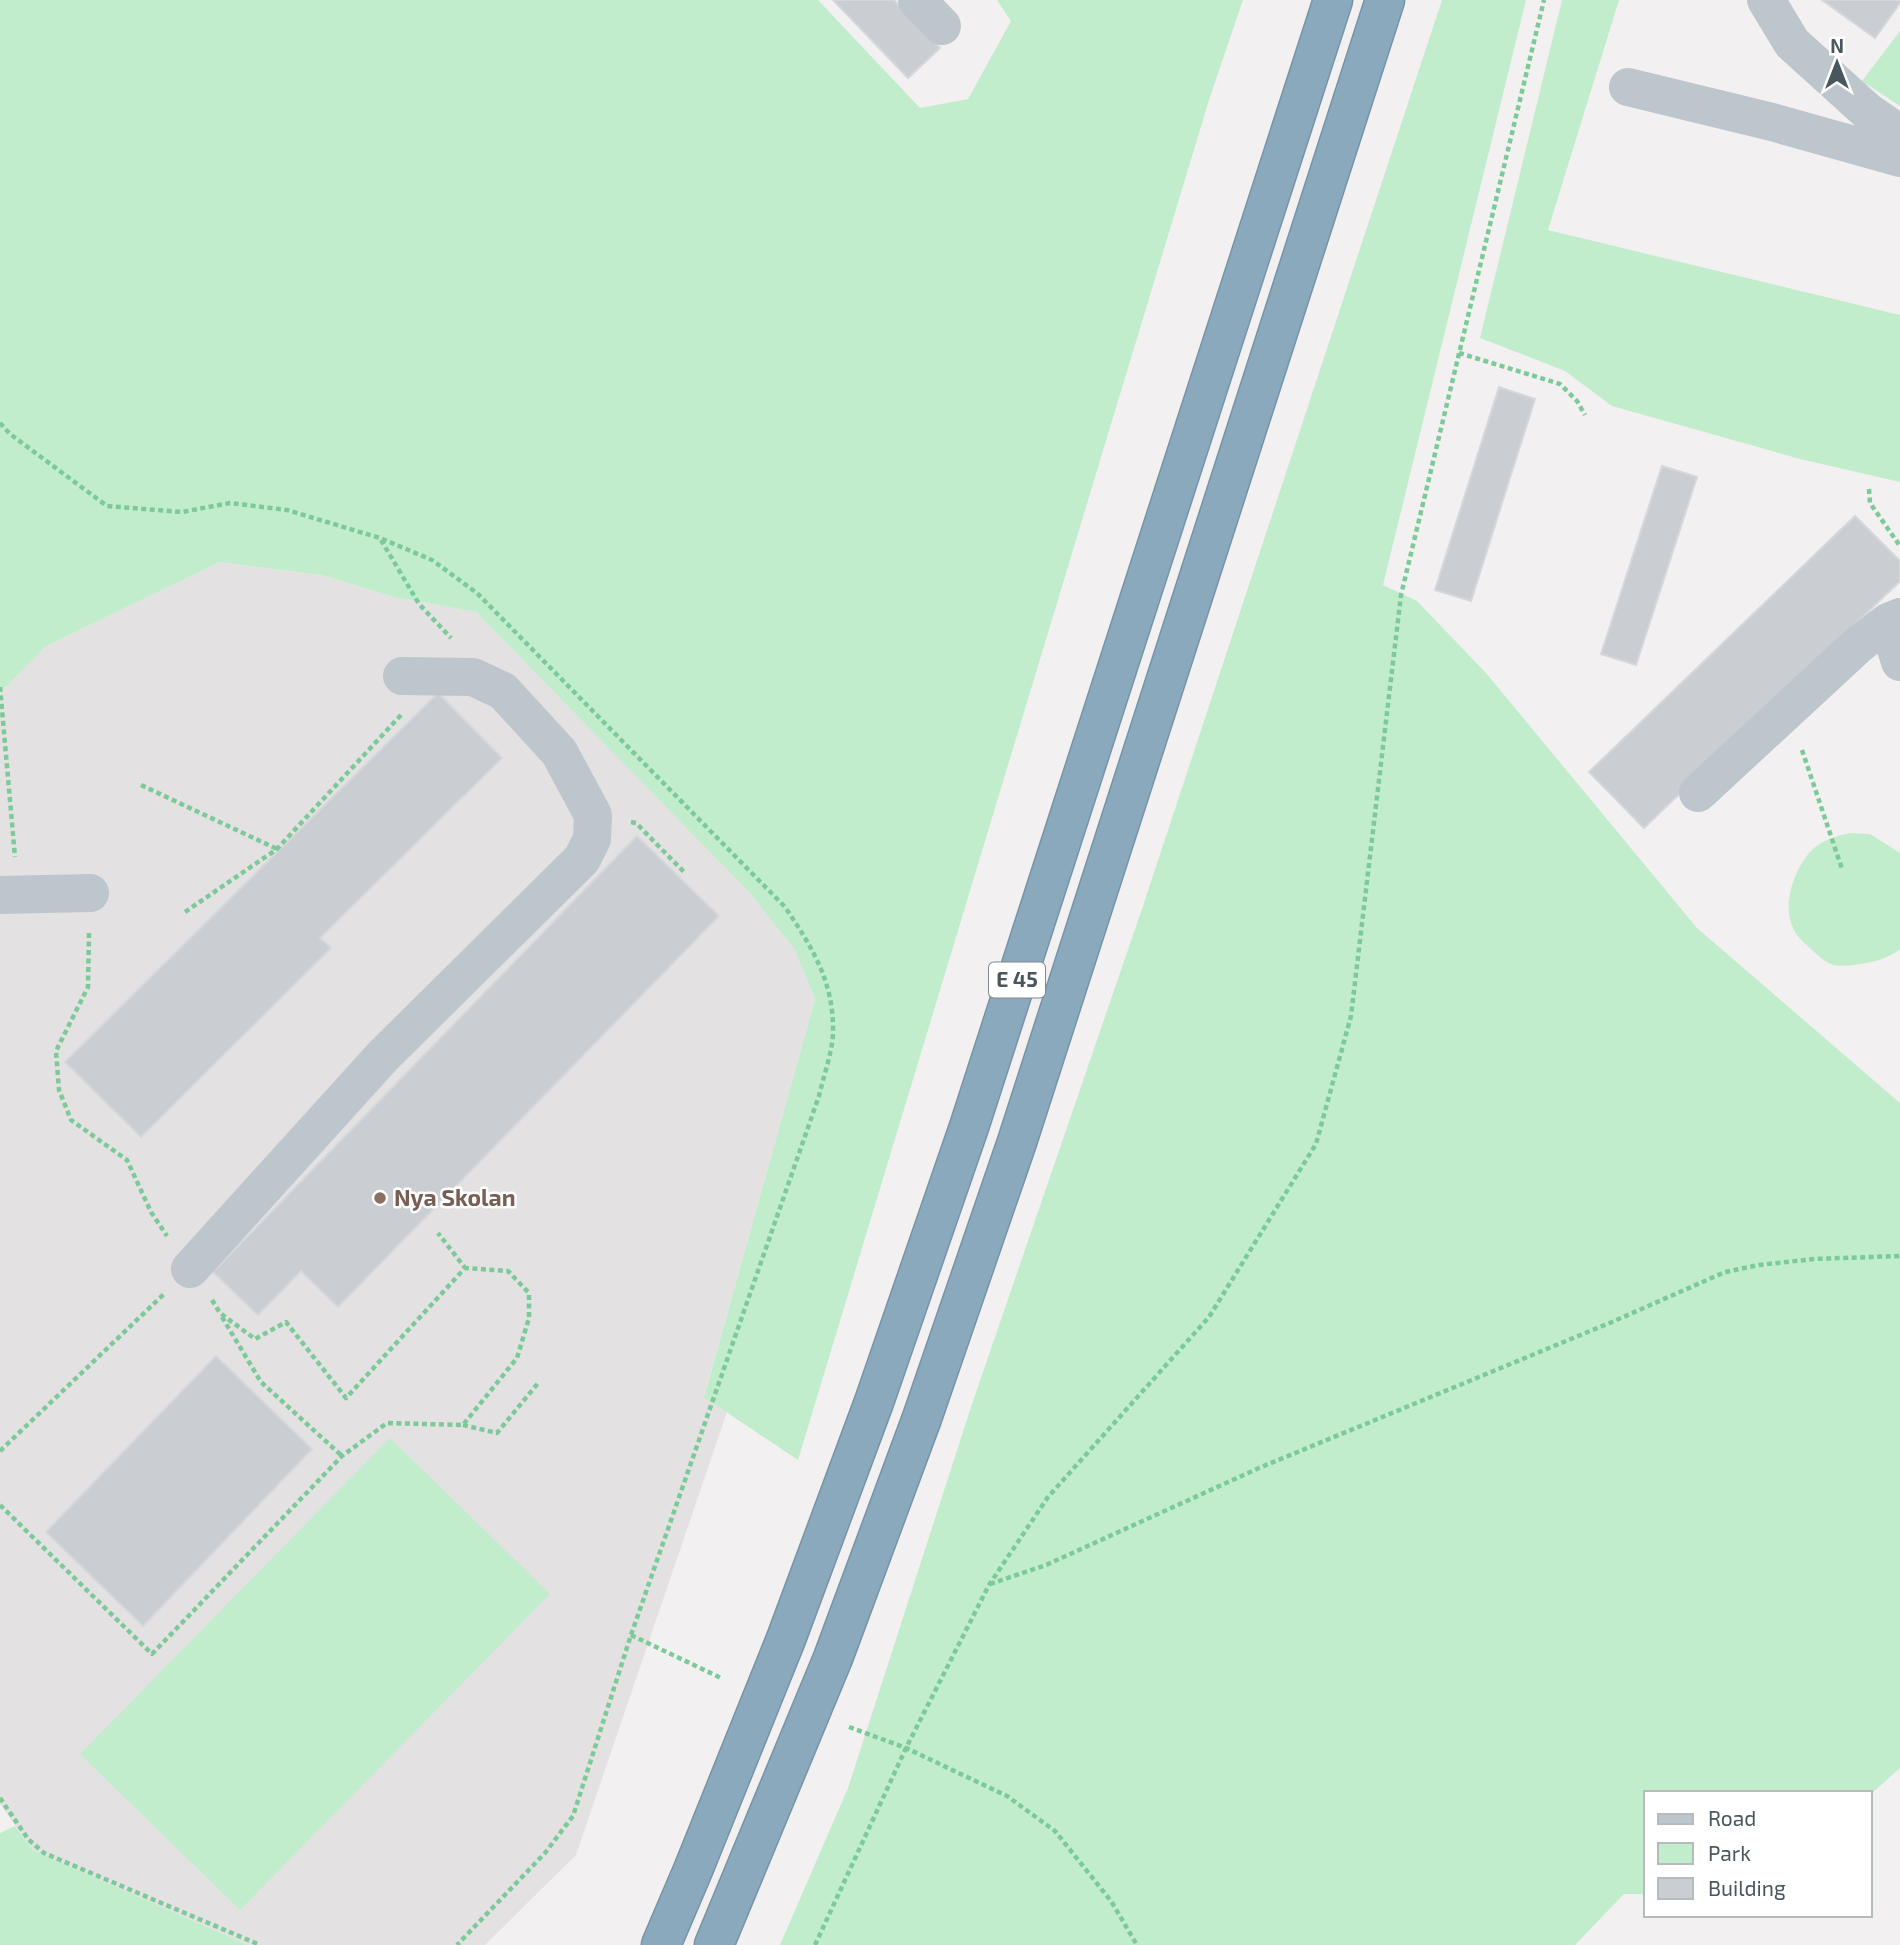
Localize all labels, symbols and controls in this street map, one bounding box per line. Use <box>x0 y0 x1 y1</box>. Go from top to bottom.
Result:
north arrow <box>1802 28 1872 98</box>
text: N <box>1830 34 1844 57</box>
road number: E 45 <box>989 962 1045 998</box>
place label: Nya Skolan <box>394 1183 516 1211</box>
marker: Nya Skolan <box>372 1190 388 1206</box>
legend <box>1644 1791 1872 1917</box>
text: Road <box>1708 1805 1756 1830</box>
text: Park <box>1708 1840 1751 1865</box>
text: Building <box>1708 1875 1786 1900</box>

